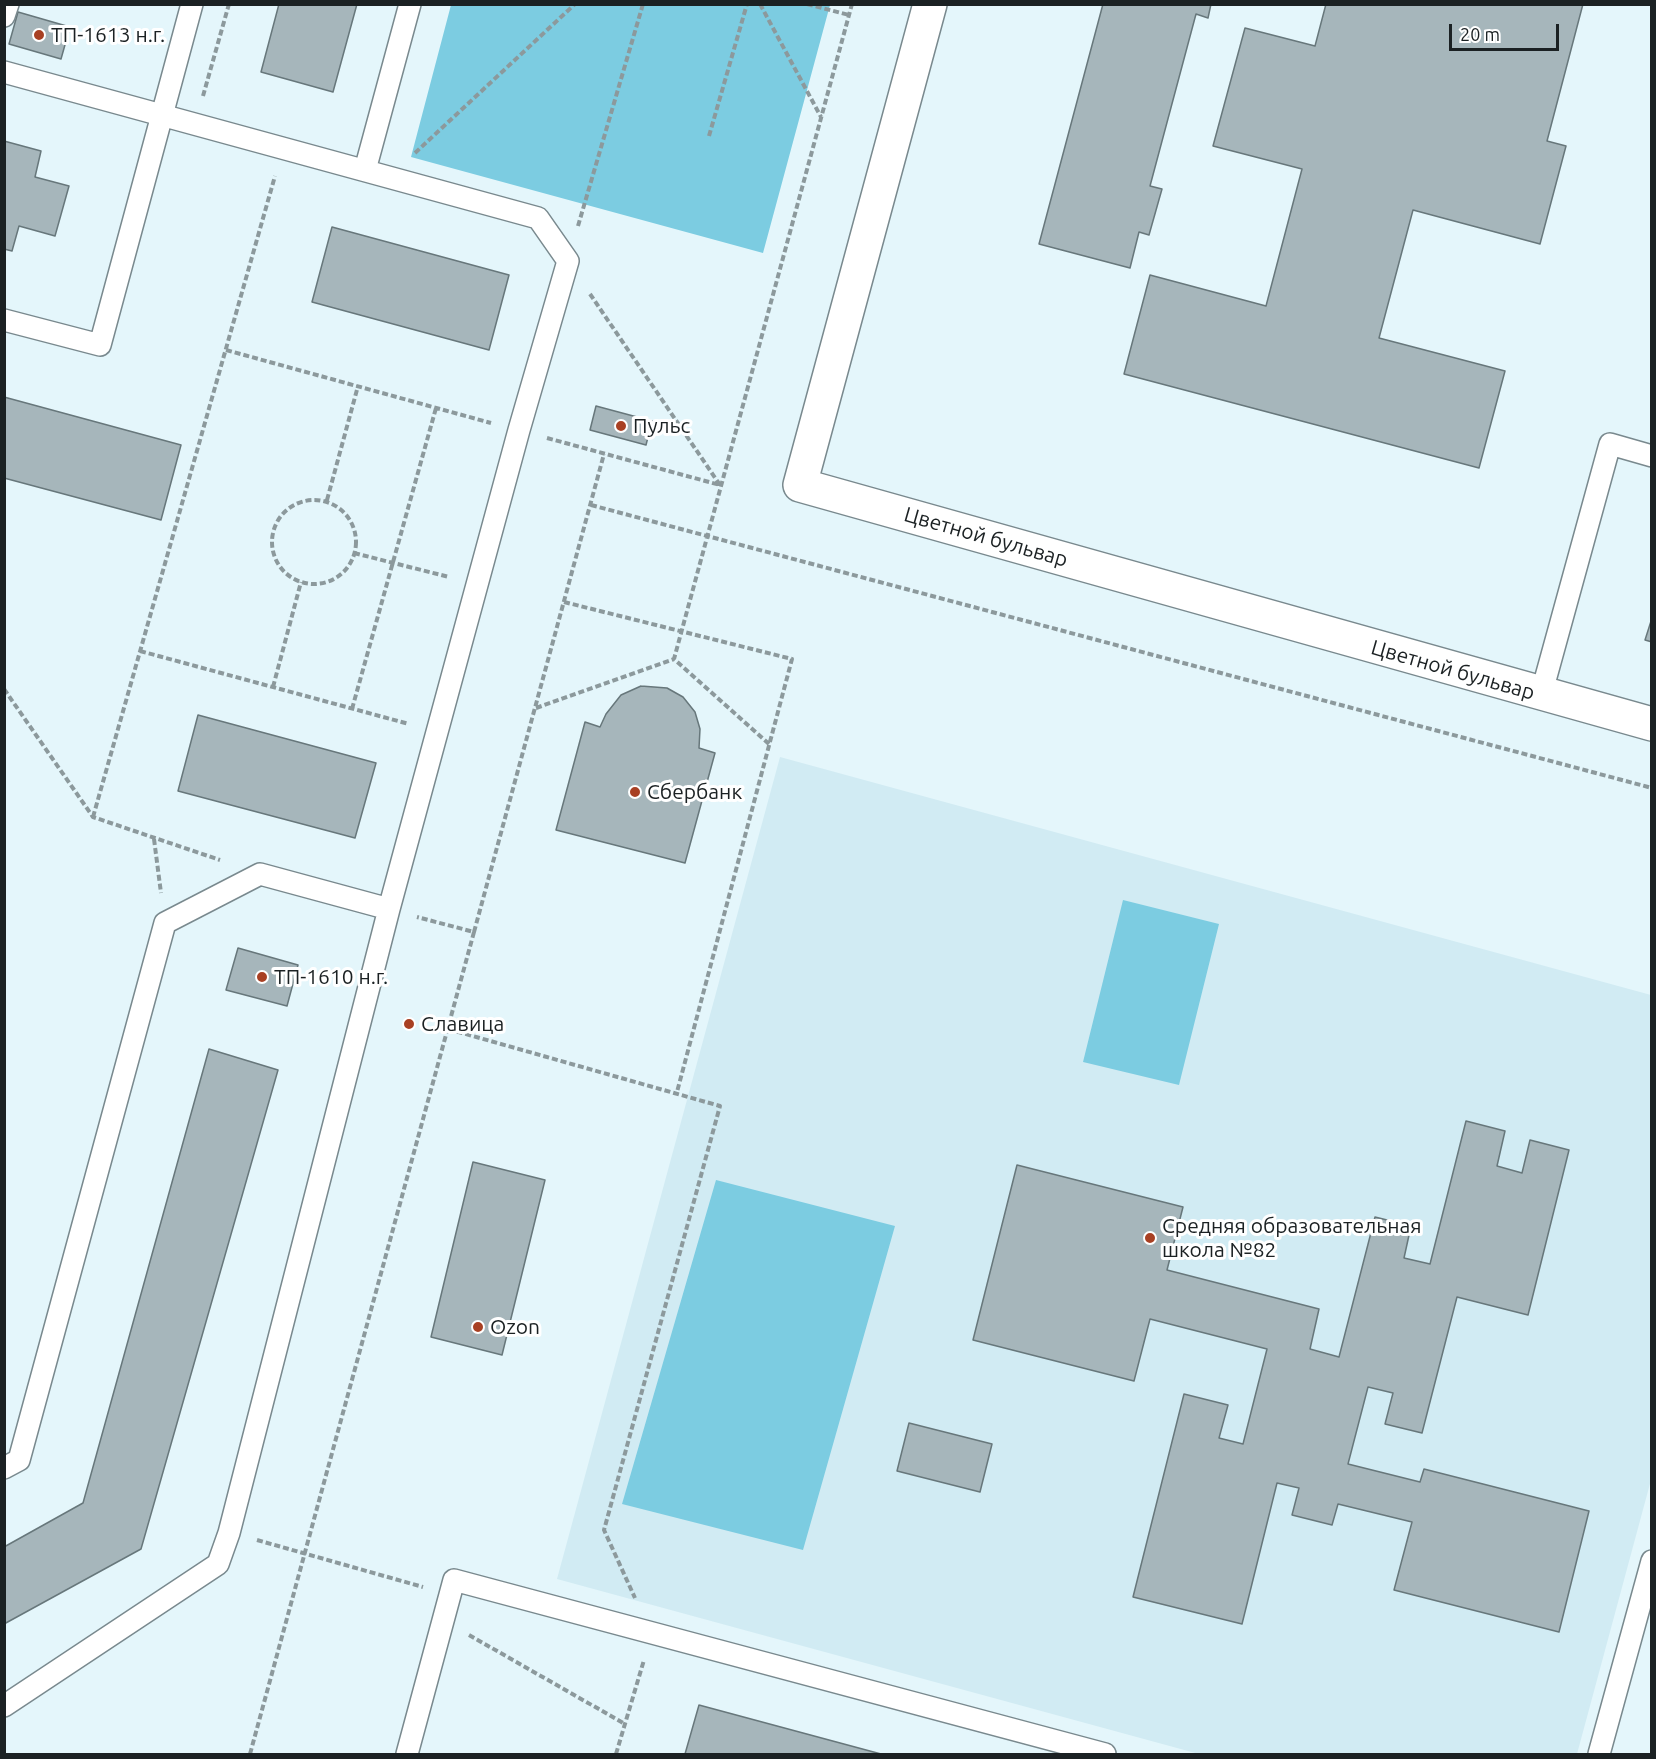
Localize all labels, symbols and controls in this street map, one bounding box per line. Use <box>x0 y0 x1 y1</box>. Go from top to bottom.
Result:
scale bar <box>1452 12 1562 50</box>
place label: ТП-1613 н.г. <box>51 22 165 48</box>
text: 20 m <box>1460 24 1500 44</box>
marker: ТП-1613 н.г. <box>32 28 46 42</box>
place label: Пульс <box>633 413 690 439</box>
marker: Пульс <box>614 419 628 433</box>
street label: Цветной бульвар <box>901 502 1071 572</box>
street label: Цветной бульвар <box>1368 635 1538 705</box>
place label: Сбербанк <box>647 779 742 805</box>
marker: Сбербанк <box>628 785 642 799</box>
place label: ТП-1610 н.г. <box>274 964 388 990</box>
marker: ТП-1610 н.г. <box>255 970 269 984</box>
place label: Славица <box>421 1011 504 1037</box>
marker: Славица <box>402 1017 416 1031</box>
place label: Средняя образовательная школа №82 <box>1162 1213 1422 1263</box>
marker: Средняя образовательная школа №82 <box>1143 1231 1157 1245</box>
place label: Ozon <box>490 1314 540 1340</box>
marker: Ozon <box>471 1320 485 1334</box>

